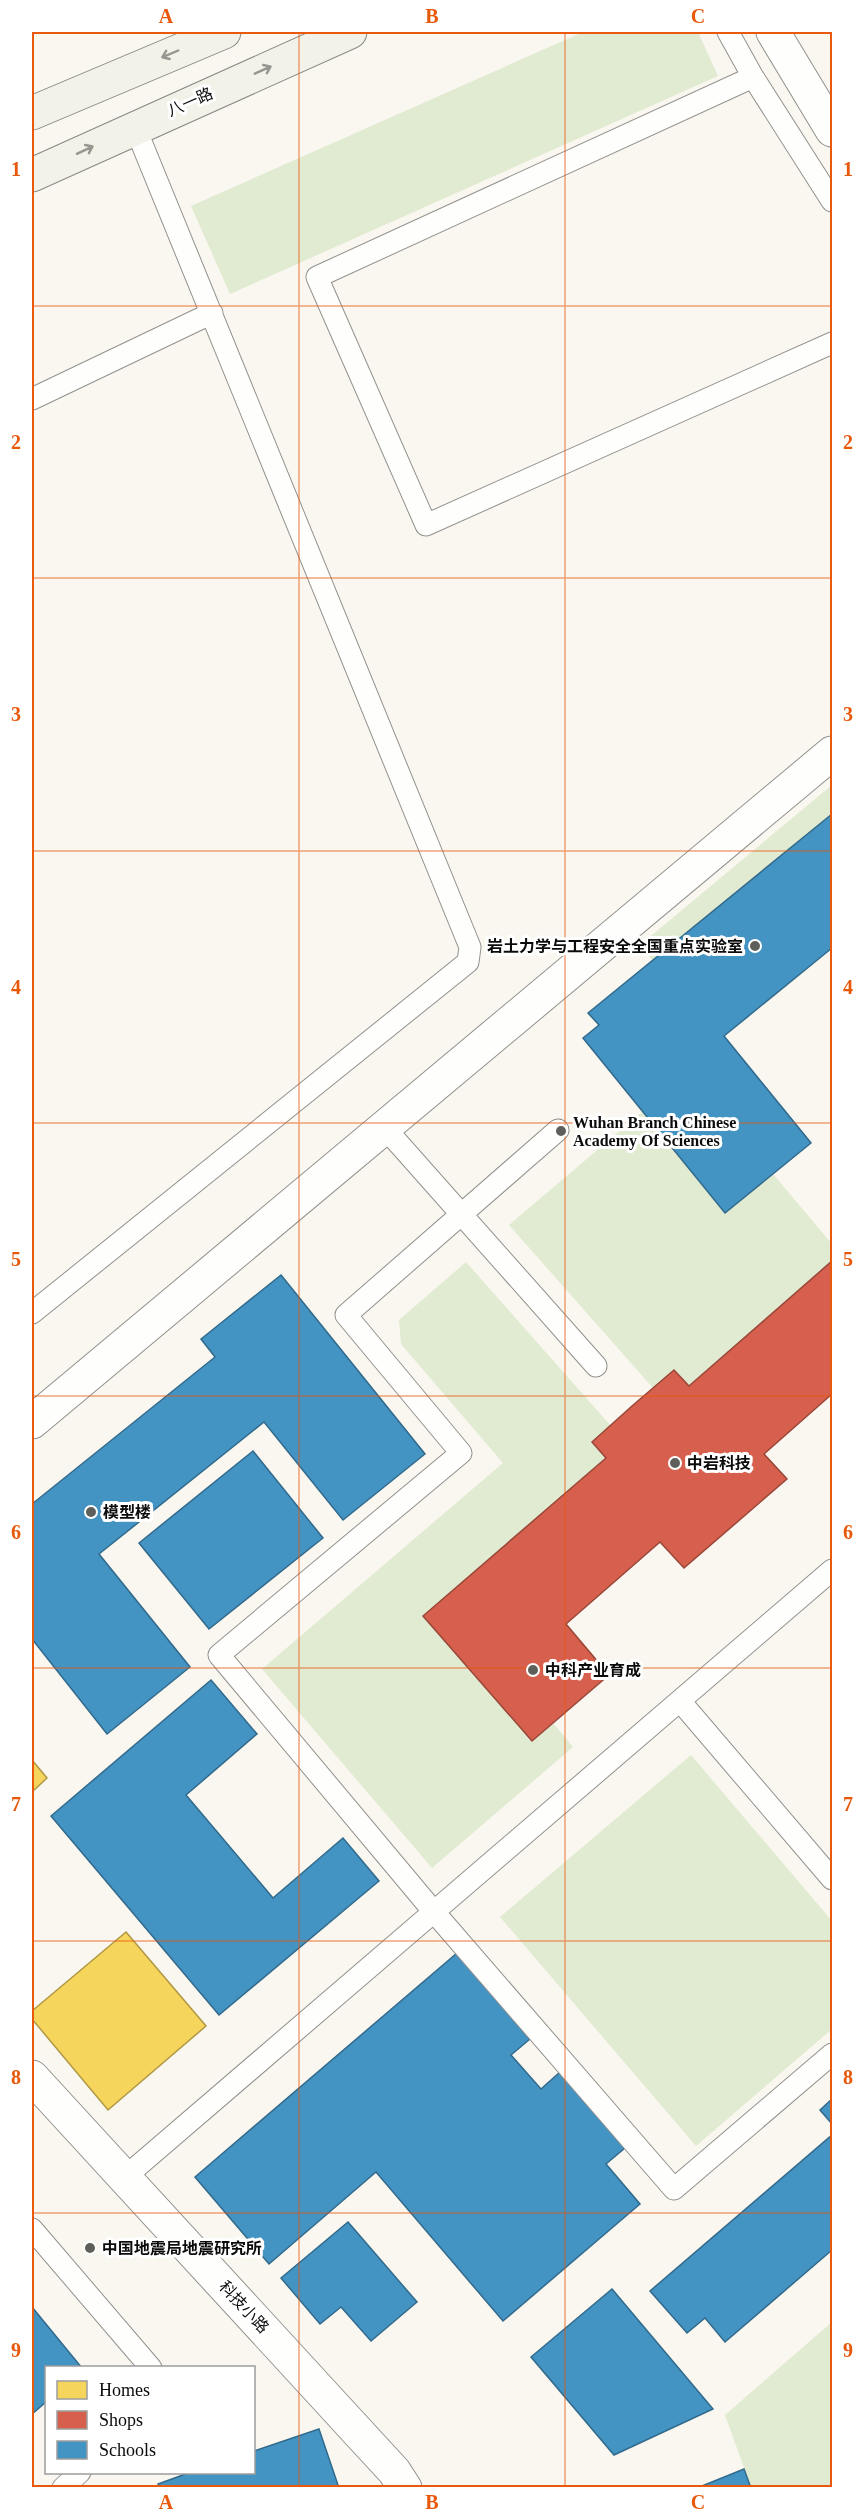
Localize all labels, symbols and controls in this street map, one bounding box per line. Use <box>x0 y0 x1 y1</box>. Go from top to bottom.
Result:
text: A <box>159 5 174 27</box>
text: B <box>425 5 439 27</box>
text: C <box>691 5 705 27</box>
one-way arrow <box>162 49 180 60</box>
one-way arrow <box>253 64 271 76</box>
street label: 八一路 <box>165 84 215 120</box>
one-way arrow <box>75 144 93 156</box>
text: 1 <box>11 158 21 180</box>
text: 1 <box>843 158 853 180</box>
text: 2 <box>11 431 21 453</box>
text: 2 <box>843 431 853 453</box>
text: 3 <box>11 703 21 725</box>
text: 3 <box>843 703 853 725</box>
place label: 岩土力学与工程安全全国重点实验室 <box>487 938 743 955</box>
marker: 岩土力学与工程安全全国重点实验室 <box>748 939 762 953</box>
text: 4 <box>11 976 21 998</box>
text: 4 <box>843 976 853 998</box>
place label: Wuhan Branch Chinese Academy Of Sciences <box>573 1114 736 1150</box>
marker: Wuhan Branch Chinese Academy Of Sciences <box>554 1124 568 1138</box>
text: 5 <box>11 1248 21 1270</box>
text: 5 <box>843 1248 853 1270</box>
place label: 中岩科技 <box>687 1455 751 1472</box>
marker: 中岩科技 <box>668 1456 682 1470</box>
place label: 模型楼 <box>103 1504 151 1521</box>
marker: 模型楼 <box>84 1505 98 1519</box>
text: 6 <box>11 1521 21 1543</box>
text: 6 <box>843 1521 853 1543</box>
place label: 中科产业育成 <box>545 1661 641 1679</box>
marker: 中科产业育成 <box>526 1663 540 1677</box>
text: 7 <box>11 1793 21 1815</box>
text: 7 <box>843 1793 853 1815</box>
text: 8 <box>11 2066 21 2088</box>
text: 8 <box>843 2066 853 2088</box>
place label: 中国地震局地震研究所 <box>102 2240 262 2257</box>
marker: 中国地震局地震研究所 <box>83 2241 97 2255</box>
street label: 科技小路 <box>216 2278 272 2336</box>
text: 9 <box>11 2339 21 2361</box>
text: 9 <box>843 2339 853 2361</box>
legend <box>45 2366 255 2474</box>
text: Homes <box>99 2380 150 2400</box>
text: Shops <box>99 2410 143 2430</box>
text: Schools <box>99 2440 156 2460</box>
text: A <box>159 2491 174 2513</box>
text: B <box>425 2491 439 2513</box>
text: C <box>691 2491 705 2513</box>

